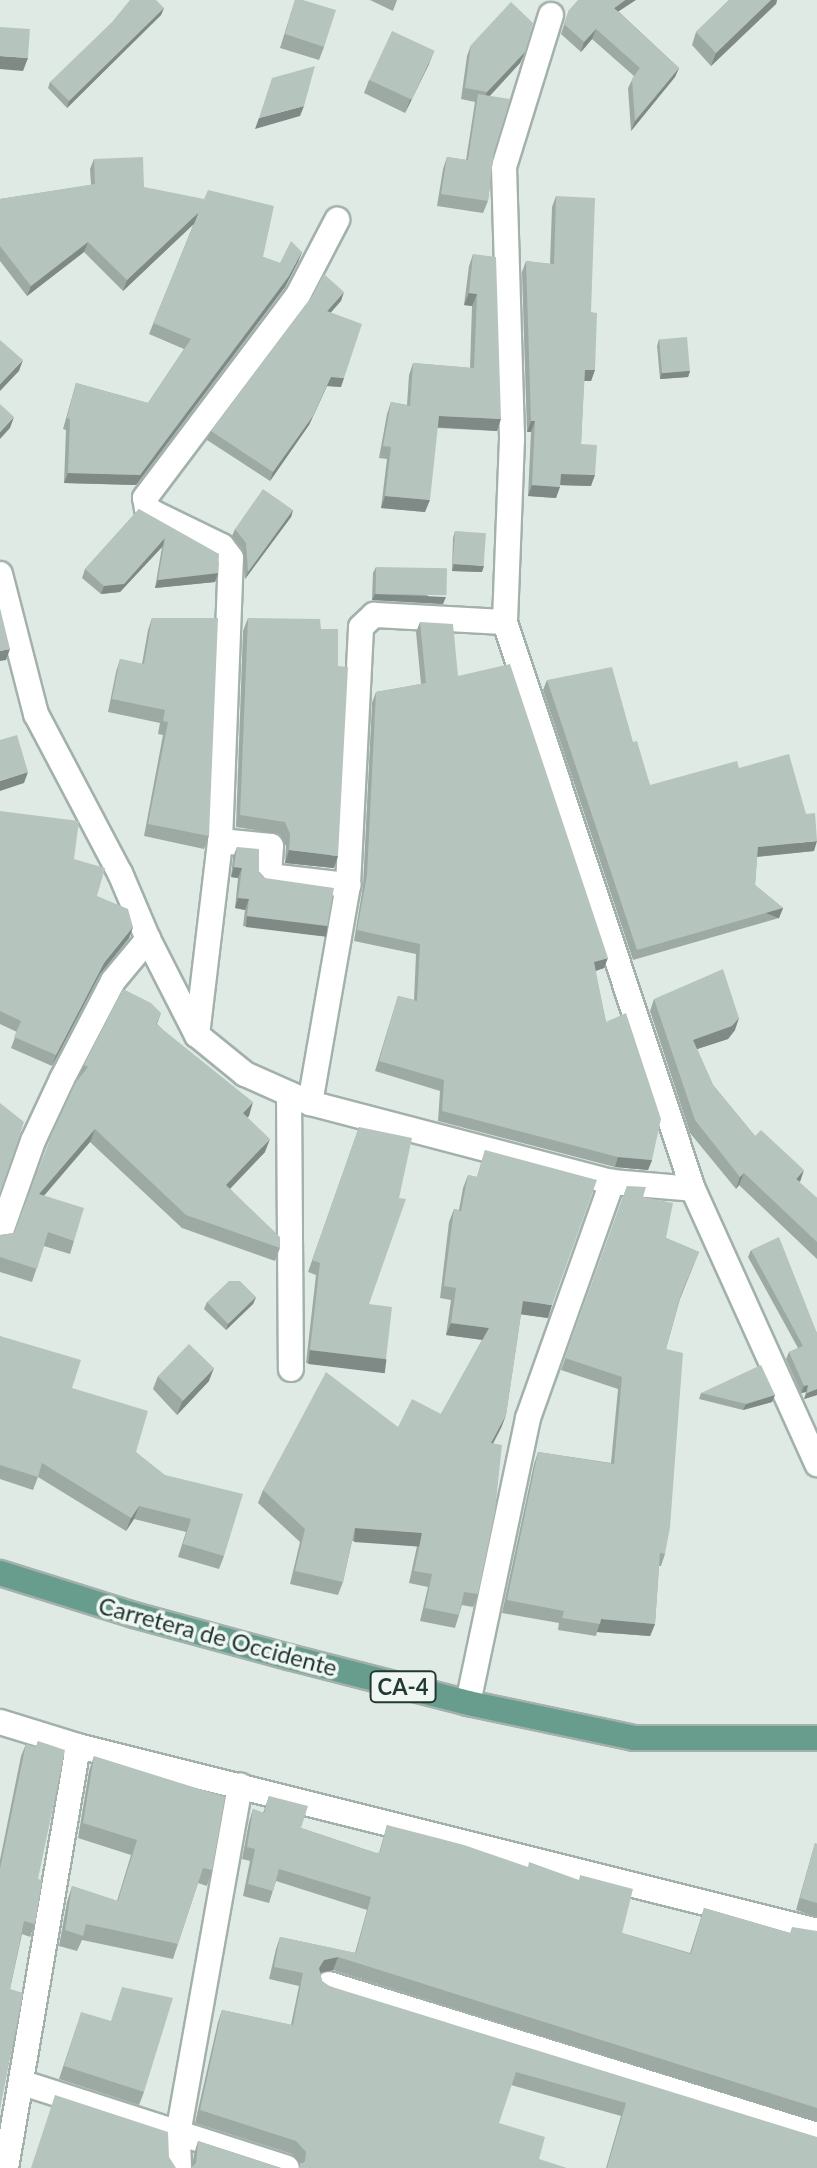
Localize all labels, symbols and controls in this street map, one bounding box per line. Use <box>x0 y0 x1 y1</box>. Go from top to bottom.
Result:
street label: Carretera de Occidente <box>96 1590 340 1682</box>
road number: CA-4 <box>369 1669 437 1705</box>

